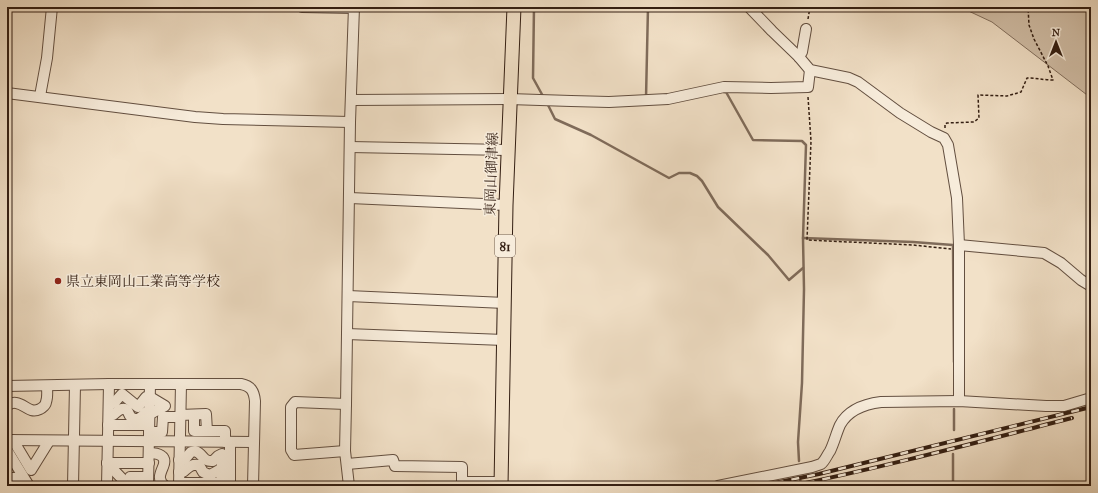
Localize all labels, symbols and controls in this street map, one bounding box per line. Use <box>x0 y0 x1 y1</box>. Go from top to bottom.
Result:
north arrow <box>1036 22 1076 62</box>
text: N <box>1052 26 1061 39</box>
street label: 東岡山御津線 <box>482 132 501 216</box>
road number: 81 <box>495 235 515 257</box>
place label: 県立東岡山工業高等学校 <box>66 273 220 290</box>
marker: 県立東岡山工業高等学校 <box>53 276 63 286</box>

